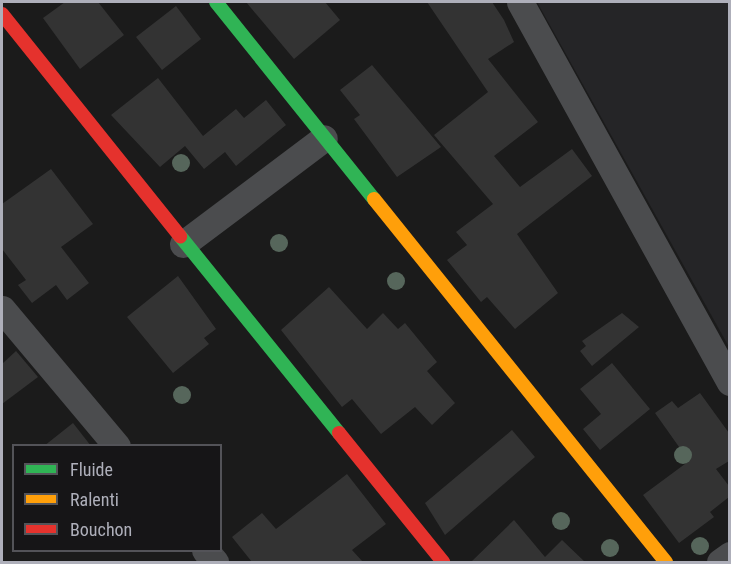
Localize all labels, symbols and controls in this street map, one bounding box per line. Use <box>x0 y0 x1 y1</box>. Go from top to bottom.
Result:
legend <box>12 444 222 552</box>
text: Fluide <box>70 459 113 480</box>
text: Ralenti <box>70 489 119 510</box>
text: Bouchon <box>70 519 132 540</box>

